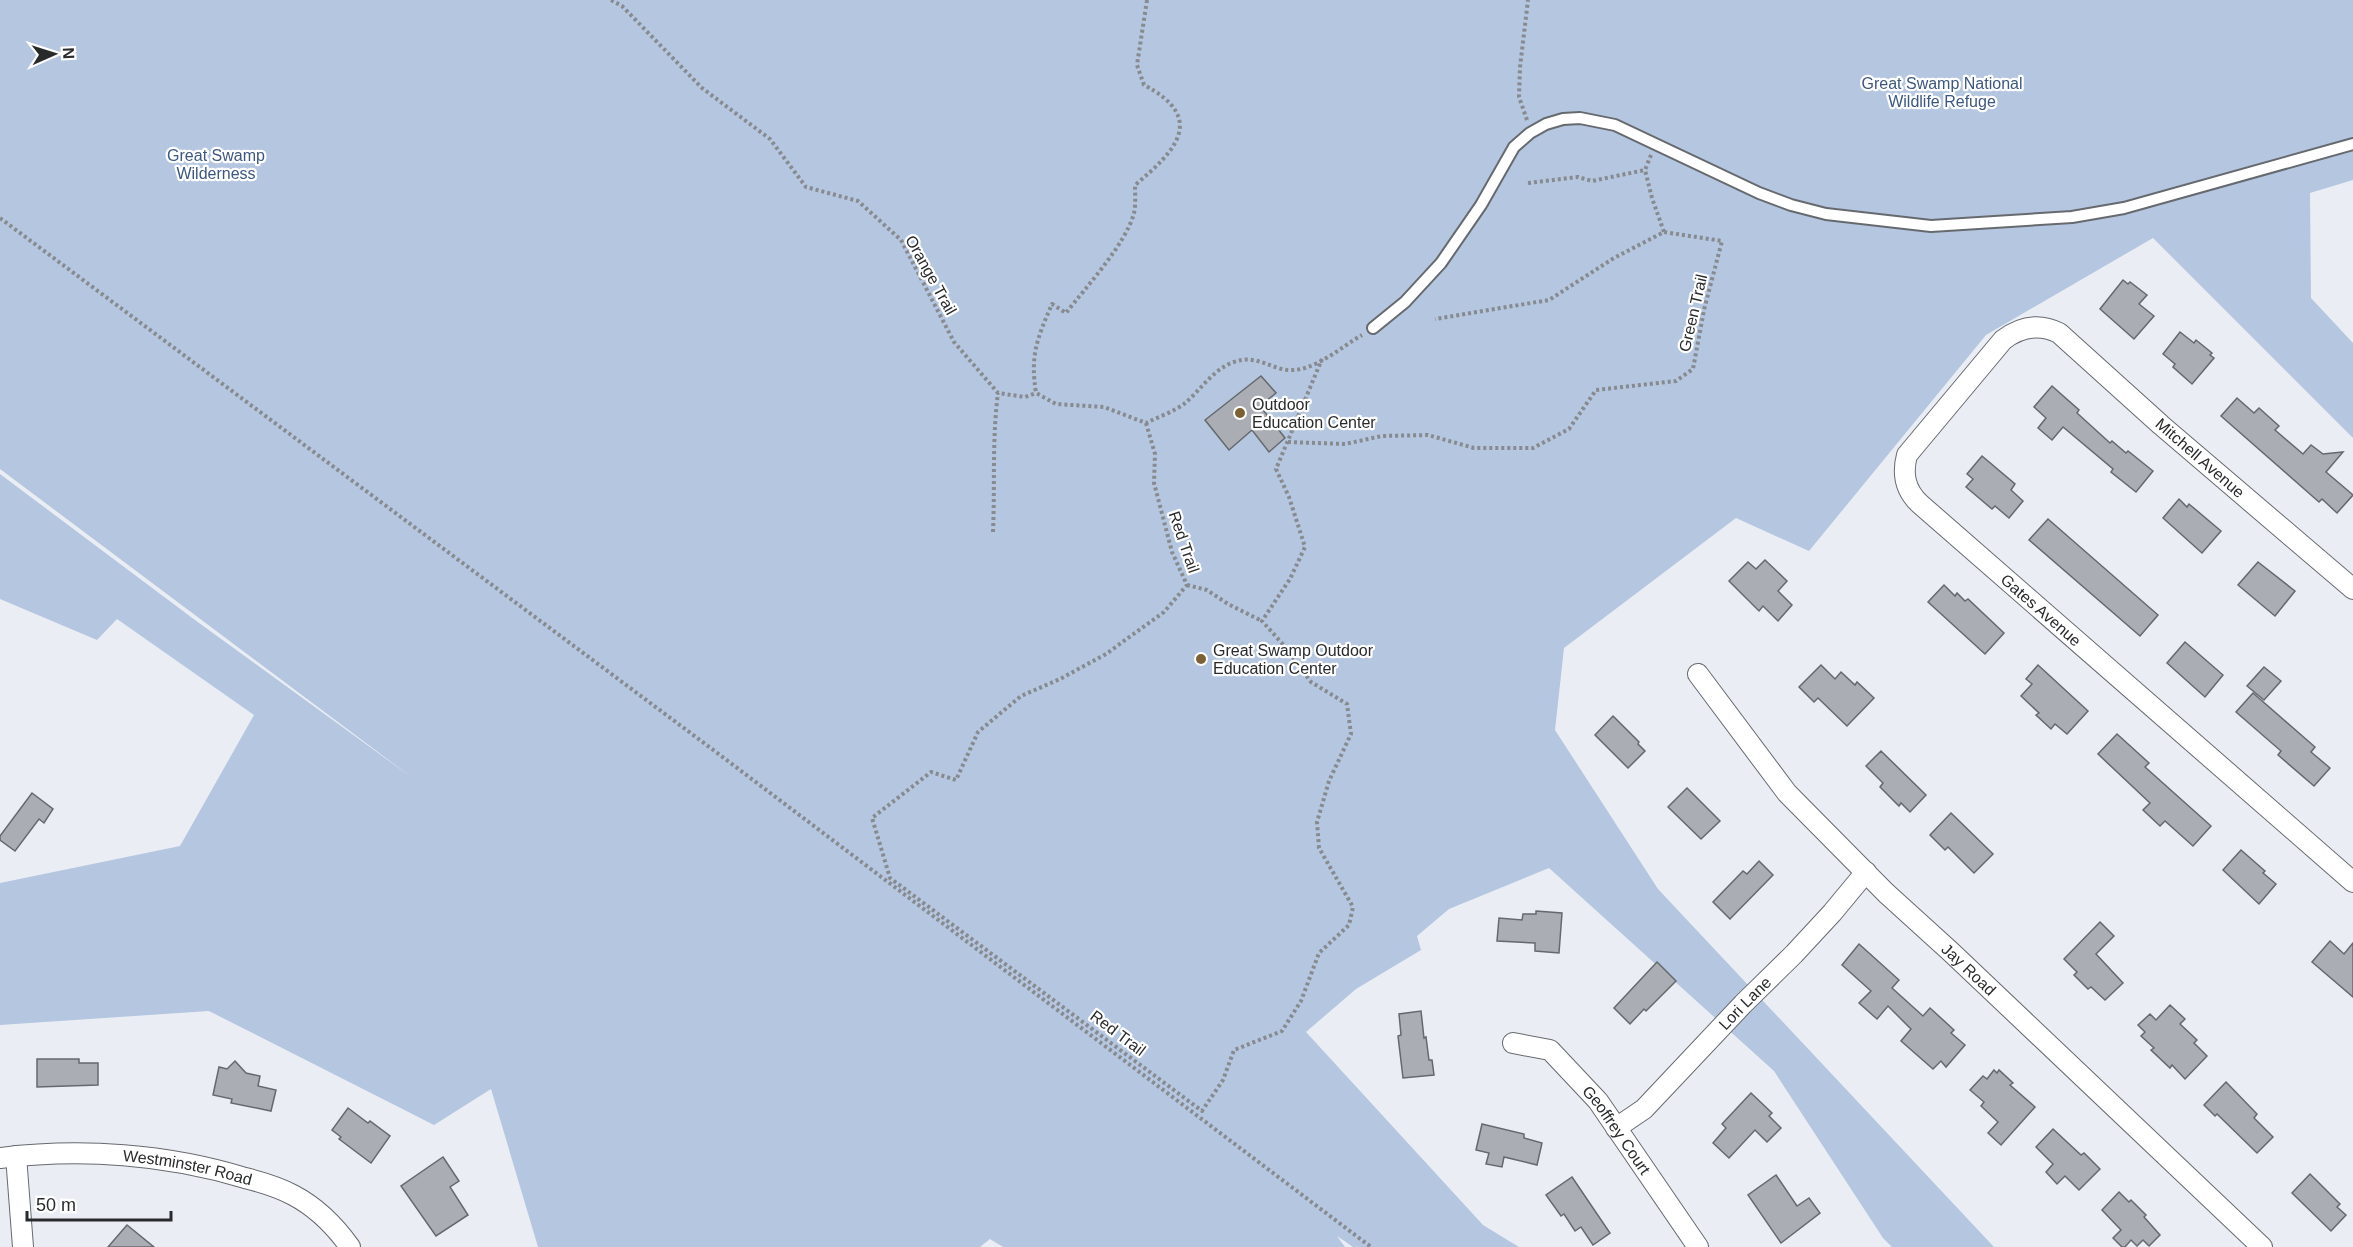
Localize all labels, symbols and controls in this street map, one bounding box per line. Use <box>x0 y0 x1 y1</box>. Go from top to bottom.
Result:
north arrow <box>24 24 84 84</box>
text: N <box>60 47 77 59</box>
park label: Great Swamp National Wildlife Refuge <box>1862 75 2022 110</box>
park label: Great Swamp Wilderness <box>167 147 265 182</box>
street label: Orange Trail <box>902 232 960 318</box>
street label: Green Trail <box>1676 273 1710 353</box>
place label: Outdoor Education Center <box>1252 396 1376 431</box>
marker: Outdoor Education Center <box>1233 406 1247 420</box>
street label: Mitchell Avenue <box>2152 415 2248 501</box>
street label: Red Trail <box>1166 509 1202 575</box>
street label: Gates Avenue <box>1998 570 2085 649</box>
place label: Great Swamp Outdoor Education Center <box>1213 642 1374 677</box>
marker: Great Swamp Outdoor Education Center <box>1194 652 1208 666</box>
street label: Jay Road <box>1939 940 1999 999</box>
street label: Lori Lane <box>1715 973 1774 1033</box>
street label: Red Trail <box>1087 1007 1149 1059</box>
street label: Geoffrey Court <box>1579 1082 1654 1178</box>
street label: Westminster Road <box>122 1147 254 1188</box>
scale bar <box>27 1184 171 1222</box>
text: 50 m <box>36 1195 76 1215</box>

